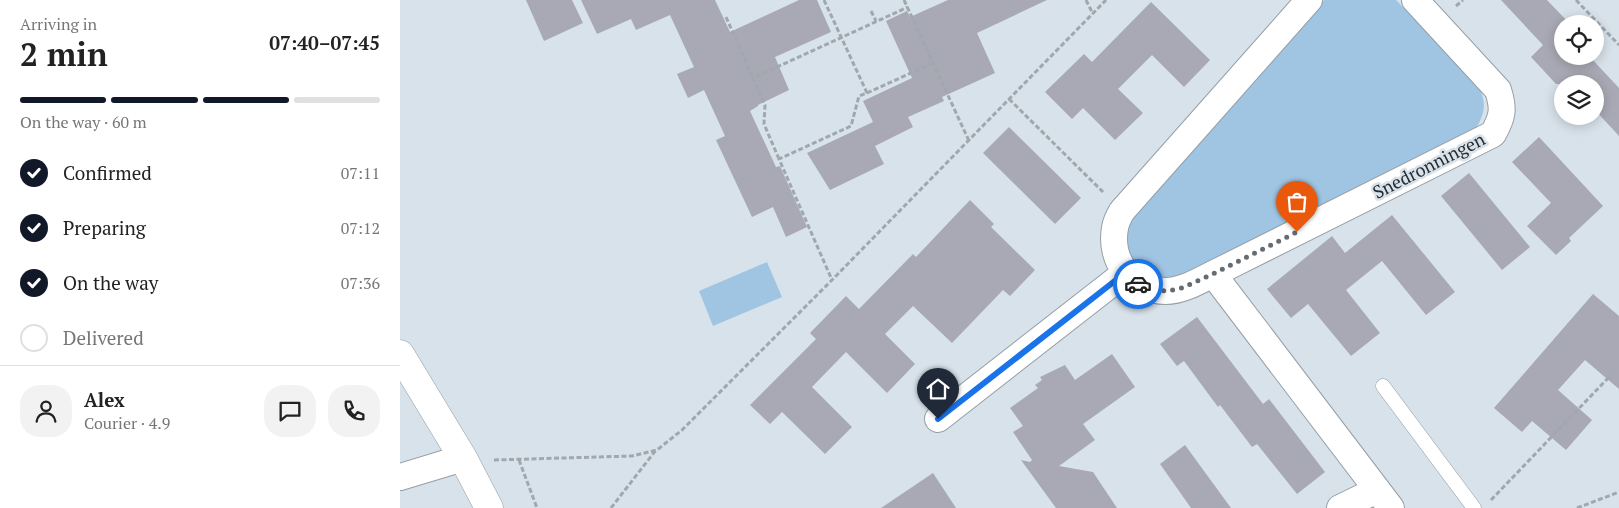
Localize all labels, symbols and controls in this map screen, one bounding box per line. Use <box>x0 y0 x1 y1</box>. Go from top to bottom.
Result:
text: Arriving in <box>20 13 97 35</box>
map controls <box>1554 15 1604 125</box>
button: locate <box>1554 15 1604 65</box>
text: 07:40–07:45 <box>269 30 380 55</box>
text: 2 min <box>20 33 108 75</box>
button: layers <box>1554 75 1604 125</box>
text: On the way · 60 m <box>20 111 147 133</box>
street label: Snedronningen <box>1368 126 1489 204</box>
icon: check <box>20 159 48 187</box>
text: Confirmed <box>63 160 152 185</box>
text: 07:11 <box>341 162 380 184</box>
pin <box>1276 181 1318 232</box>
icon: bag <box>1283 188 1311 216</box>
icon: check <box>20 214 48 242</box>
text: Preparing <box>63 215 146 240</box>
text: 07:12 <box>341 217 380 239</box>
courier <box>1113 259 1163 309</box>
icon: check <box>20 269 48 297</box>
text: On the way <box>63 270 158 295</box>
icon: car <box>1124 270 1152 298</box>
text: 07:36 <box>341 272 380 294</box>
text: Delivered <box>63 325 144 350</box>
pin <box>917 368 959 419</box>
icon: home <box>924 375 952 403</box>
button: person <box>20 385 72 437</box>
button: chat <box>264 385 316 437</box>
button: phone <box>328 385 380 437</box>
text: Alex <box>84 387 125 412</box>
text: Courier · 4.9 <box>84 412 170 434</box>

